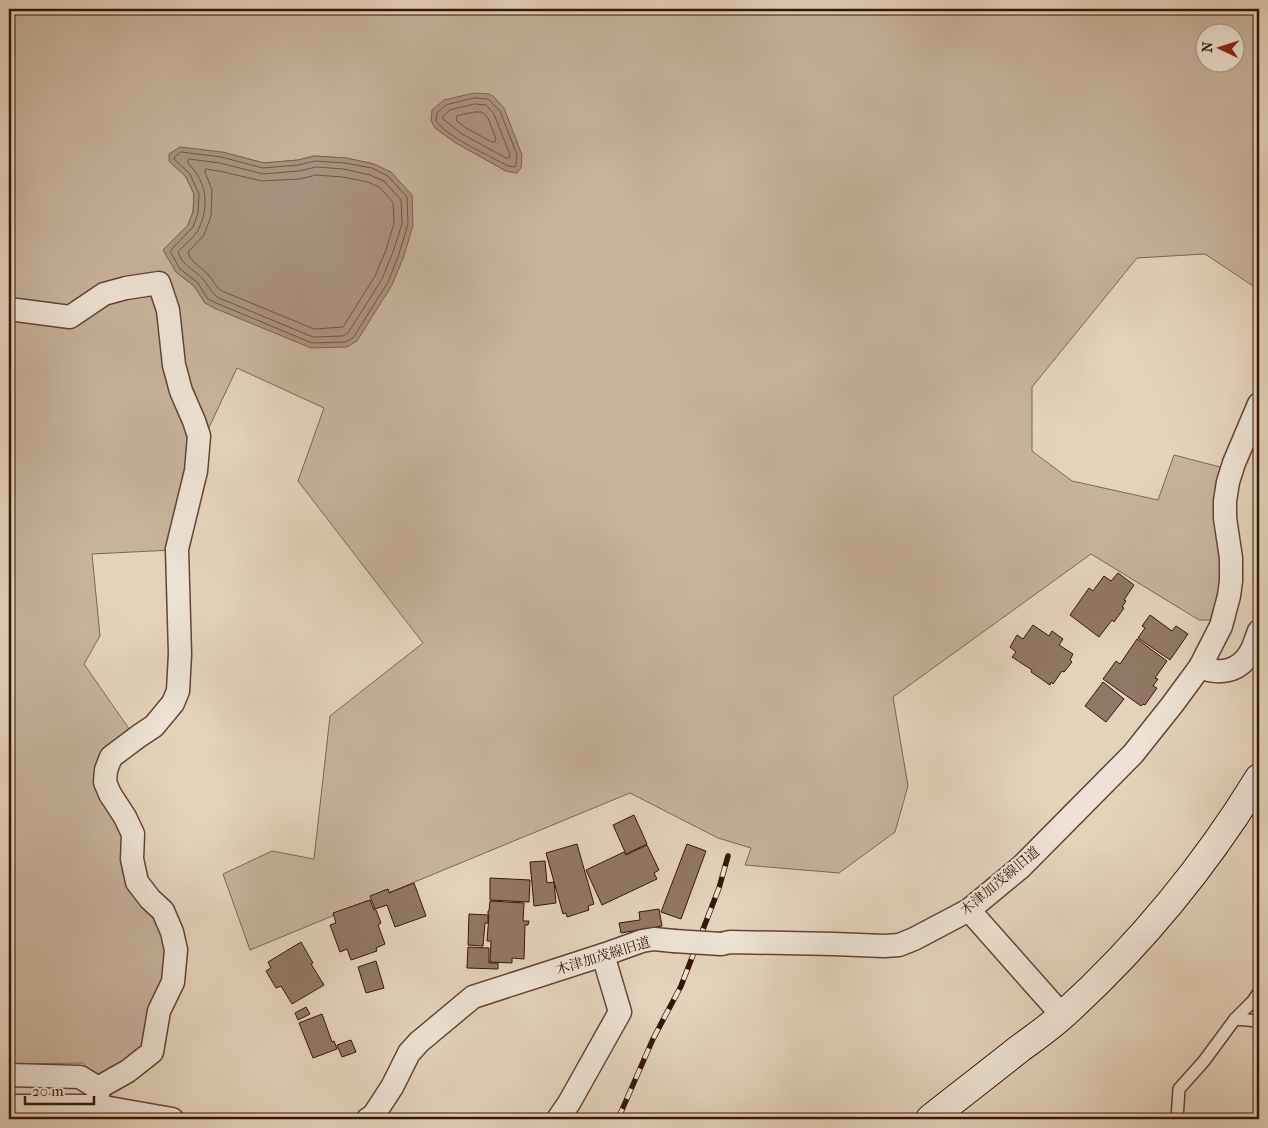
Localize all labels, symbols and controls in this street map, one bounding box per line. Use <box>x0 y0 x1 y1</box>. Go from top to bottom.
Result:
north arrow <box>1196 22 1246 72</box>
text: N <box>1199 41 1216 53</box>
street label: 木津加茂線旧道 <box>957 843 1043 919</box>
street label: 木津加茂線旧道 <box>554 934 652 978</box>
scale bar <box>25 1073 94 1105</box>
text: 20 m <box>32 1082 64 1100</box>

